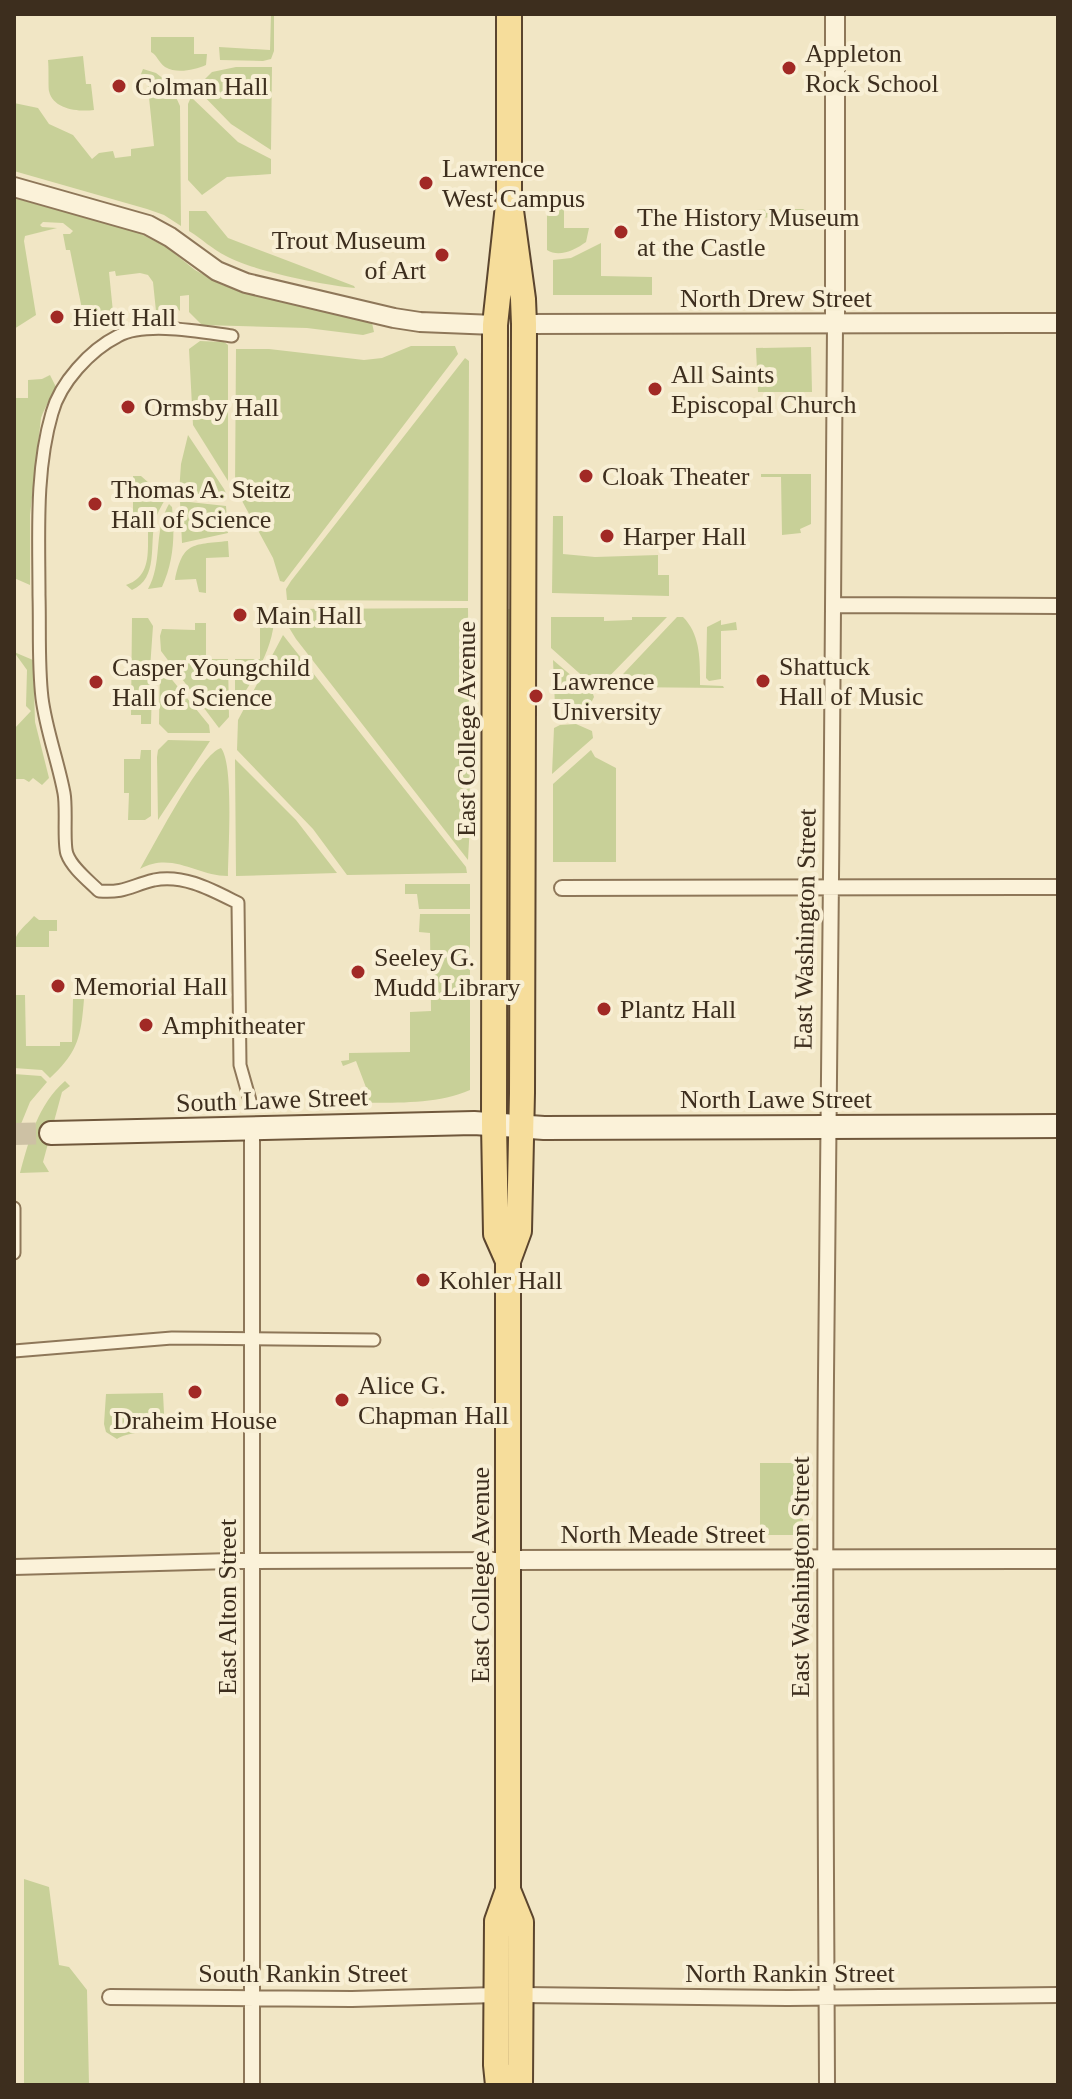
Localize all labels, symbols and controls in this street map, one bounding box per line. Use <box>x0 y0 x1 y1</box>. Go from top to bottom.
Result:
place label: Appleton Rock School <box>805 39 939 98</box>
marker: Appleton Rock School <box>780 59 798 77</box>
place label: Colman Hall <box>135 72 269 101</box>
marker: Colman Hall <box>110 77 128 95</box>
place label: Lawrence West Campus <box>442 154 585 213</box>
marker: Lawrence West Campus <box>417 174 435 192</box>
place label: The History Museum at the Castle <box>637 203 859 262</box>
marker: The History Museum at the Castle <box>612 223 630 241</box>
place label: Trout Museum of Art <box>272 226 427 285</box>
marker: Trout Museum of Art <box>433 246 451 264</box>
street label: North Drew Street <box>680 284 873 313</box>
place label: Hiett Hall <box>73 303 176 332</box>
marker: Hiett Hall <box>48 308 66 326</box>
place label: All Saints Episcopal Church <box>671 360 857 419</box>
marker: All Saints Episcopal Church <box>646 380 664 398</box>
place label: Ormsby Hall <box>144 393 279 422</box>
marker: Ormsby Hall <box>119 398 137 416</box>
place label: Cloak Theater <box>602 462 750 491</box>
marker: Cloak Theater <box>577 467 595 485</box>
place label: Thomas A. Steitz Hall of Science <box>111 475 291 534</box>
marker: Thomas A. Steitz Hall of Science <box>86 495 104 513</box>
place label: Harper Hall <box>623 522 746 551</box>
marker: Harper Hall <box>598 527 616 545</box>
place label: Main Hall <box>256 601 362 630</box>
marker: Main Hall <box>231 606 249 624</box>
street label: East College Avenue <box>452 621 481 837</box>
place label: Shattuck Hall of Music <box>779 652 923 711</box>
place label: Casper Youngchild Hall of Science <box>112 653 310 712</box>
place label: Lawrence University <box>552 667 662 726</box>
marker: Shattuck Hall of Music <box>754 672 772 690</box>
marker: Casper Youngchild Hall of Science <box>87 673 105 691</box>
marker: Lawrence University <box>527 687 545 705</box>
street label: East Washington Street <box>788 807 822 1050</box>
place label: Seeley G. Mudd Library <box>374 943 521 1002</box>
marker: Seeley G. Mudd Library <box>349 963 367 981</box>
place label: Memorial Hall <box>74 972 228 1001</box>
marker: Memorial Hall <box>49 977 67 995</box>
place label: Plantz Hall <box>620 995 736 1024</box>
marker: Plantz Hall <box>595 1000 613 1018</box>
place label: Amphitheater <box>162 1011 305 1040</box>
marker: Amphitheater <box>137 1016 155 1034</box>
street label: South Lawe Street <box>176 1082 369 1118</box>
street label: North Lawe Street <box>680 1085 873 1114</box>
place label: Kohler Hall <box>439 1266 562 1295</box>
marker: Kohler Hall <box>414 1271 432 1289</box>
place label: Alice G. Chapman Hall <box>358 1371 509 1430</box>
marker: Draheim House <box>186 1383 204 1401</box>
marker: Alice G. Chapman Hall <box>333 1391 351 1409</box>
place label: Draheim House <box>113 1406 277 1435</box>
street label: East Washington Street <box>786 1455 815 1698</box>
street label: East College Avenue <box>466 1467 495 1683</box>
street label: East Alton Street <box>213 1518 242 1695</box>
street label: North Meade Street <box>560 1520 766 1549</box>
street label: South Rankin Street <box>198 1959 408 1988</box>
street label: North Rankin Street <box>685 1959 895 1988</box>

